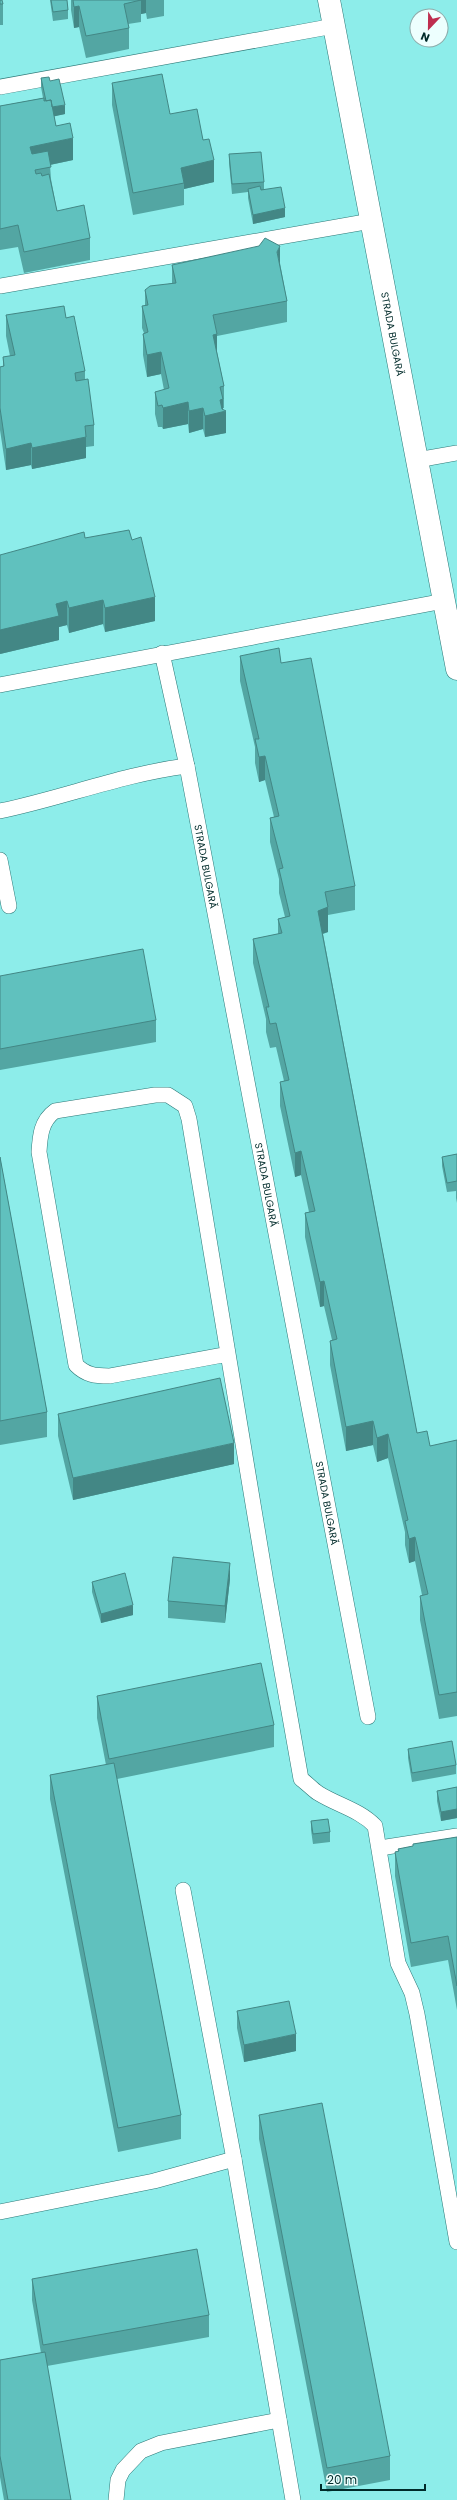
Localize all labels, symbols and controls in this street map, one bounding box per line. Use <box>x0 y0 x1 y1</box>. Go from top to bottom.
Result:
north arrow <box>409 8 449 48</box>
text: N <box>418 28 432 46</box>
street label: STRADA BULGARĂ <box>378 291 408 377</box>
street label: STRADA BULGARĂ <box>191 823 222 910</box>
street label: STRADA BULGARĂ <box>251 1141 282 1228</box>
street label: STRADA BULGARĂ <box>312 1460 343 1547</box>
scale bar <box>321 2466 425 2492</box>
text: 20 m <box>327 2471 357 2488</box>

